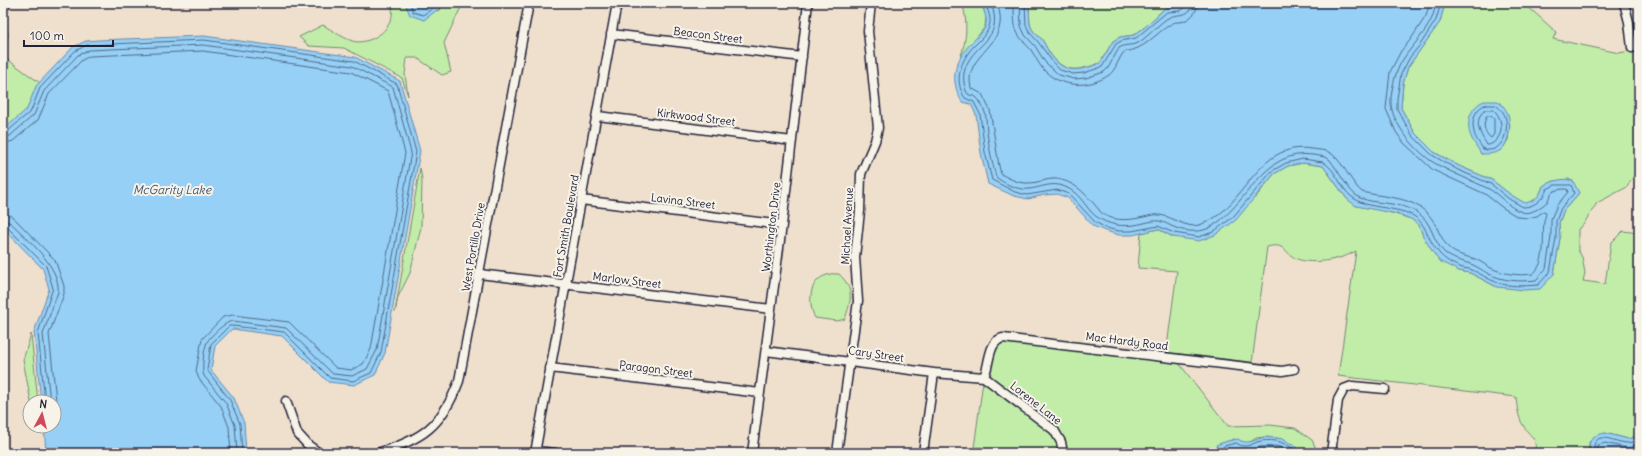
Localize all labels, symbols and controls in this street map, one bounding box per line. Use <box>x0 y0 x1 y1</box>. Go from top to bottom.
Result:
scale bar <box>24 22 113 48</box>
street label: Beacon Street <box>673 24 744 46</box>
text: 100 m <box>30 28 64 43</box>
street label: Kirkwood Street <box>656 105 736 129</box>
street label: Fort Smith Boulevard <box>550 173 582 279</box>
street label: Worthington Drive <box>759 181 783 273</box>
water label: McGarity Lake <box>133 182 213 197</box>
street label: Michael Avenue <box>838 187 856 265</box>
street label: Lavina Street <box>650 190 716 212</box>
street label: West Portillo Drive <box>458 201 488 292</box>
street label: Marlow Street <box>592 269 662 291</box>
street label: Mac Hardy Road <box>1085 329 1170 353</box>
street label: Cary Street <box>847 343 905 365</box>
street label: Paragon Street <box>618 358 694 380</box>
street label: Lorene Lane <box>1007 379 1065 427</box>
north arrow <box>22 394 62 434</box>
text: N <box>39 397 48 411</box>

